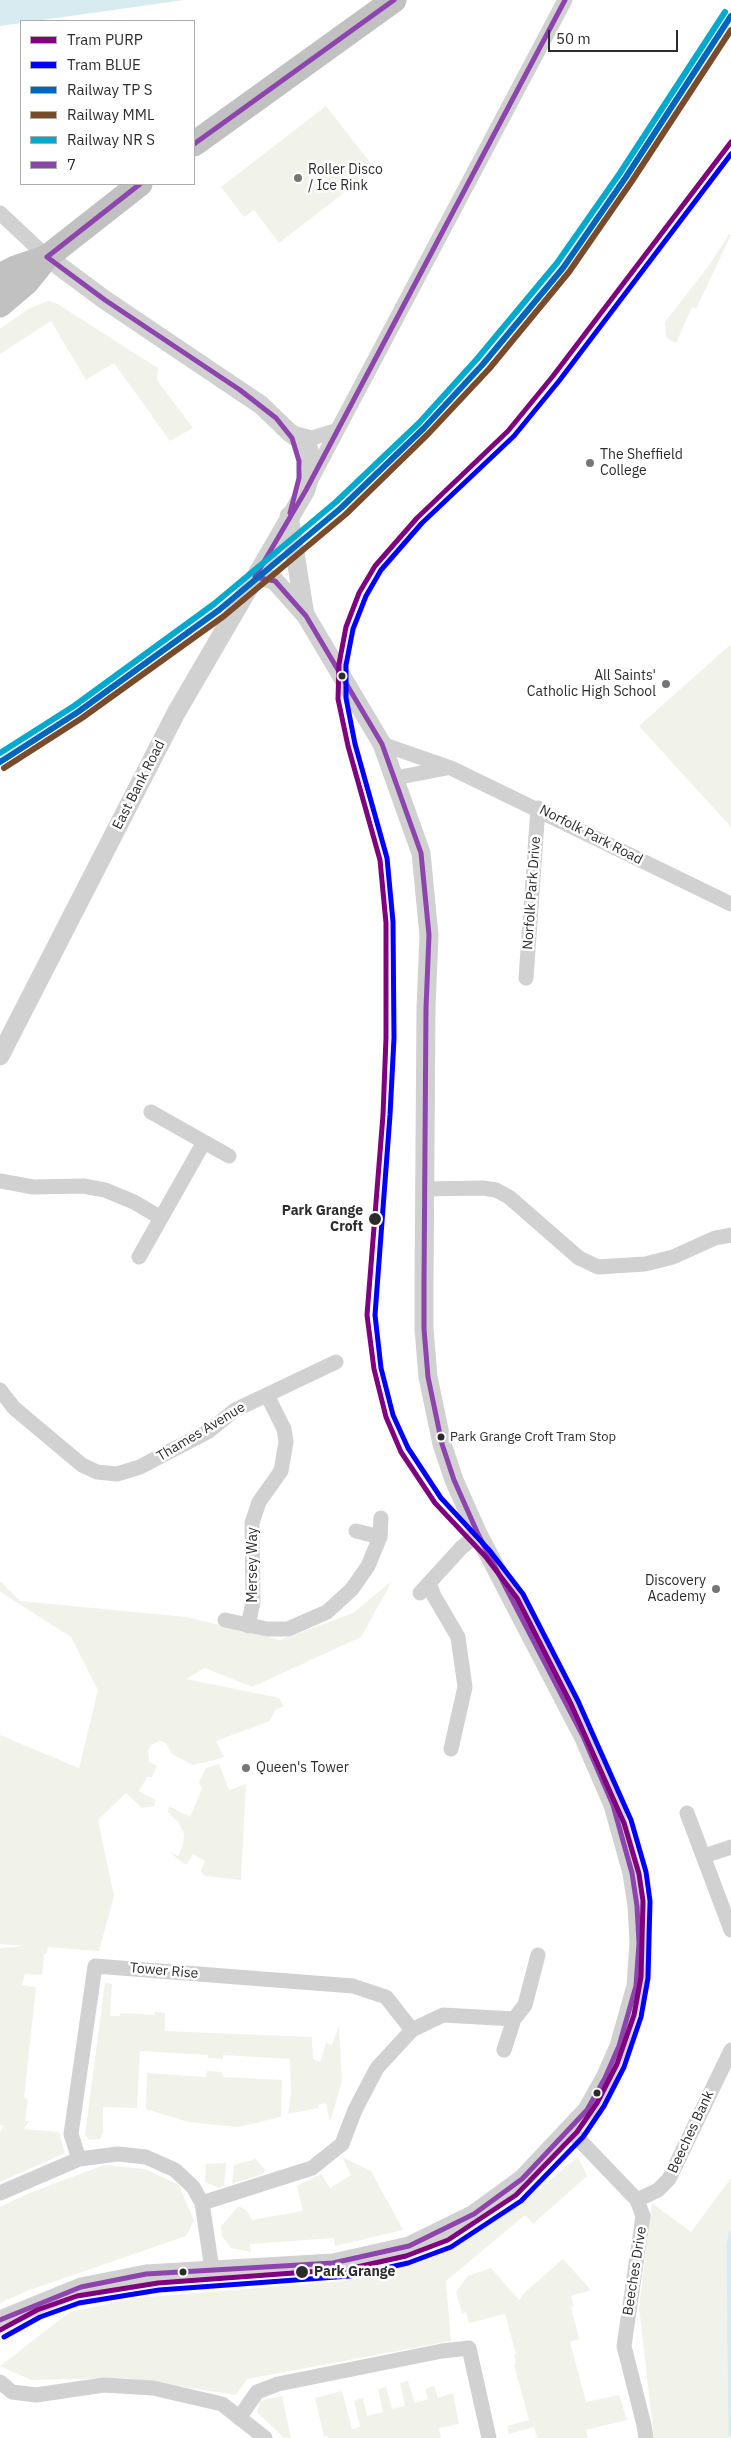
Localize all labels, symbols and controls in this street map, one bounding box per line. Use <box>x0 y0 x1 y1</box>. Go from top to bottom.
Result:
legend <box>20 20 195 185</box>
scale bar <box>551 20 681 52</box>
text: 50 m <box>556 29 591 48</box>
text: Tram PURP <box>67 30 143 49</box>
text: Tram BLUE <box>67 55 141 74</box>
text: Railway TP S <box>67 80 153 99</box>
text: Railway MML <box>67 105 154 124</box>
text: Railway NR S <box>67 130 155 149</box>
text: 7 <box>67 155 76 174</box>
place label: Roller Disco / Ice Rink <box>308 162 383 194</box>
marker: Roller Disco / Ice Rink <box>292 172 304 184</box>
place label: The Sheffield College <box>600 447 683 480</box>
marker: The Sheffield College <box>584 457 596 469</box>
place label: All Saints' Catholic High School <box>527 668 656 700</box>
unlabelled marker <box>337 671 347 681</box>
marker: All Saints' Catholic High School <box>660 678 672 690</box>
street label: East Bank Road <box>109 738 169 832</box>
street label: Norfolk Park Road <box>537 802 645 868</box>
street label: Norfolk Park Drive <box>520 836 544 950</box>
place label: Park Grange Croft <box>282 1203 363 1236</box>
marker: Park Grange Croft <box>367 1211 383 1227</box>
street label: Thames Avenue <box>154 1399 248 1465</box>
place label: Park Grange Croft Tram Stop <box>450 1429 616 1445</box>
marker: Park Grange Croft Tram Stop <box>436 1432 446 1442</box>
street label: Mersey Way <box>245 1527 261 1603</box>
place label: Discovery Academy <box>645 1573 706 1605</box>
marker: Discovery Academy <box>710 1583 722 1595</box>
place label: Queen's Tower <box>256 1760 349 1776</box>
marker: Queen's Tower <box>240 1762 252 1774</box>
street label: Tower Rise <box>129 1960 199 1982</box>
unlabelled marker <box>592 2088 602 2098</box>
street label: Beeches Bank <box>665 2088 717 2176</box>
street label: Beeches Drive <box>620 2225 650 2317</box>
marker: Park Grange <box>294 2264 310 2280</box>
place label: Park Grange <box>314 2264 395 2280</box>
unlabelled marker <box>178 2267 188 2277</box>

